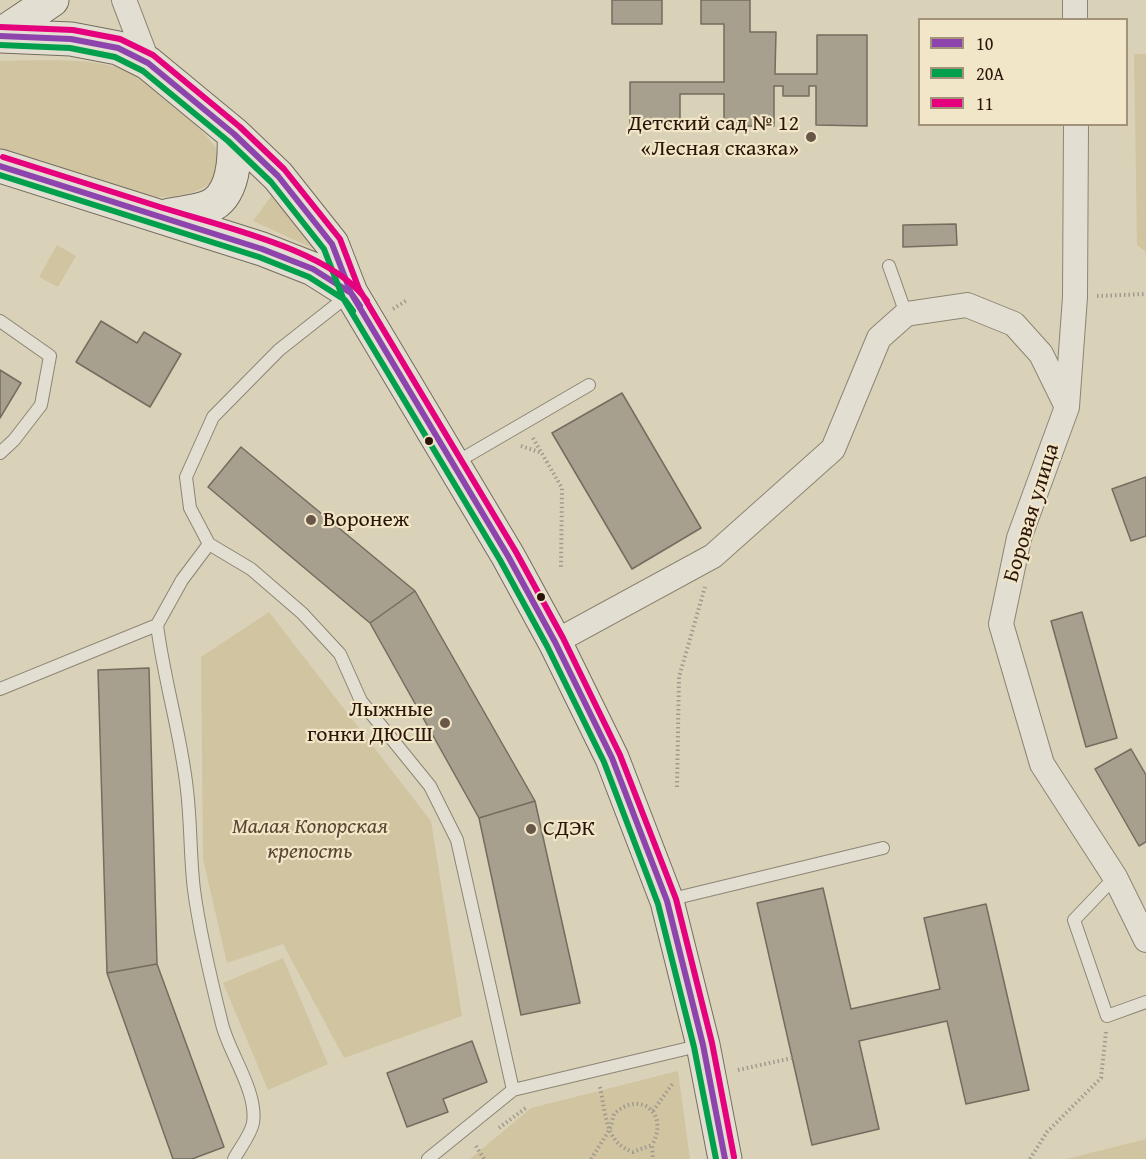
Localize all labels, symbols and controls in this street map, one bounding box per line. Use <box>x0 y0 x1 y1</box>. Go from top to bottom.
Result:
legend <box>918 18 1128 126</box>
text: 10 <box>976 30 993 57</box>
text: 20А <box>976 60 1004 87</box>
text: 11 <box>976 90 993 117</box>
place label: Детский сад № 12 «Лесная сказка» <box>628 111 799 162</box>
marker: Детский сад № 12 «Лесная сказка» <box>804 130 818 144</box>
unlabelled marker <box>423 435 435 447</box>
street label: Боровая улица <box>998 441 1066 585</box>
place label: Воронеж <box>323 507 409 533</box>
marker: Воронеж <box>304 513 318 527</box>
unlabelled marker <box>535 591 547 603</box>
place label: Лыжные гонки ДЮСШ <box>307 697 433 748</box>
marker: Лыжные гонки ДЮСШ <box>438 716 452 730</box>
park label: Малая Копорская крепость <box>232 814 388 866</box>
place label: СДЭК <box>543 816 595 842</box>
marker: СДЭК <box>524 822 538 836</box>

